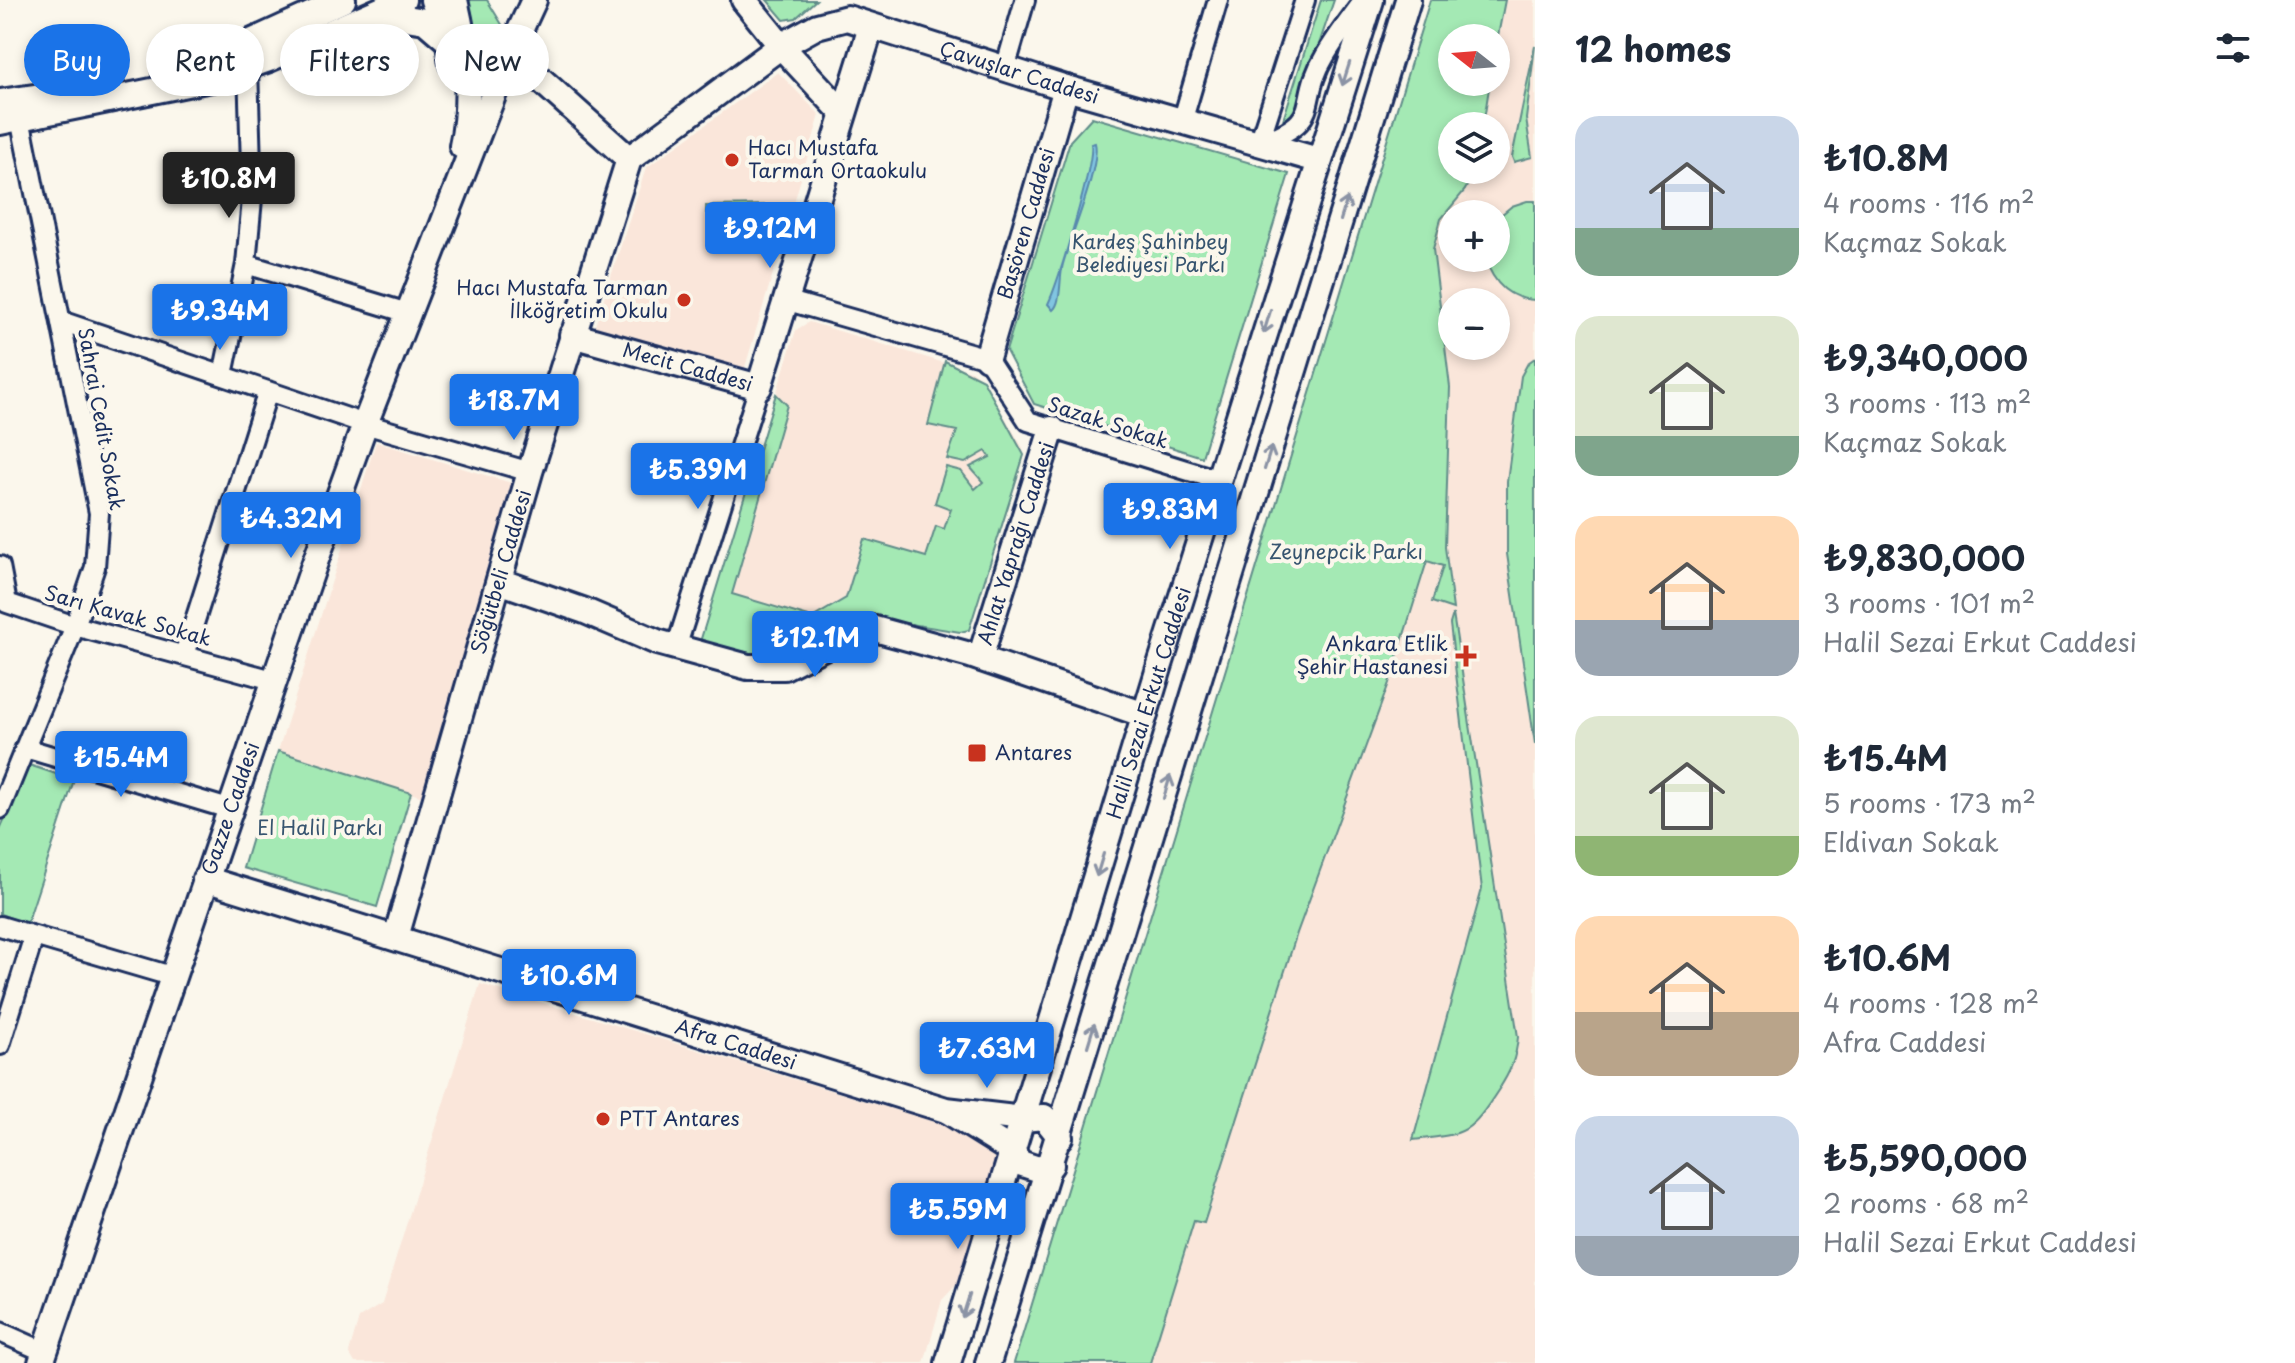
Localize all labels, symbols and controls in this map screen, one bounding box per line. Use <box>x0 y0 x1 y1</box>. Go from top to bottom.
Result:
text: 12 homes <box>1575 22 1731 74</box>
chip: Buy <box>24 24 130 96</box>
chip: Rent <box>146 24 264 96</box>
chip: Filters <box>280 24 419 96</box>
chip: New <box>435 24 549 96</box>
north arrow <box>1438 24 1510 96</box>
map controls <box>1438 24 1510 360</box>
icon: filters <box>2211 26 2255 70</box>
street label: Çavuşlar Caddesi <box>936 33 1103 111</box>
one-way arrow <box>1338 61 1353 86</box>
button: layers <box>1438 112 1510 184</box>
text: ₺10.8M <box>1823 131 1949 183</box>
place label: Hacı Mustafa Tarman Ortaokulu <box>748 132 927 185</box>
street label: Başören Caddesi <box>989 144 1062 303</box>
icon: home <box>1639 148 1735 244</box>
marker: Hacı Mustafa Tarman Ortaokulu <box>723 151 741 169</box>
pin: ₺10.8M <box>164 152 294 220</box>
text: ₺10.8M <box>181 158 277 197</box>
text: 4 rooms · 116 m² <box>1823 183 2035 222</box>
one-way arrow <box>1338 197 1352 222</box>
button: + <box>1438 200 1510 272</box>
pin: ₺9.12M <box>705 202 835 270</box>
text: ₺9.12M <box>723 208 817 247</box>
text: Kaçmaz Sokak <box>1823 222 2007 261</box>
park label: Kardeş Şahinbey Belediyesi Parkı <box>1071 226 1229 279</box>
place label: Hacı Mustafa Tarman İlköğretim Okulu <box>457 272 668 325</box>
pin: ₺9.34M <box>155 284 285 352</box>
button: − <box>1438 288 1510 360</box>
text: ₺9.34M <box>170 290 270 329</box>
marker: Hacı Mustafa Tarman İlköğretim Okulu <box>675 291 693 309</box>
one-way arrow <box>1259 309 1274 334</box>
street label: Sahrai Cedit Sokak <box>71 325 133 513</box>
text: ₺9,340,000 <box>1823 331 2028 383</box>
street label: Mecit Caddesi <box>619 334 756 399</box>
icon: home <box>1639 348 1735 444</box>
pin: ₺18.7M <box>449 374 579 442</box>
text: ₺18.7M <box>468 380 560 419</box>
text: 3 rooms · 113 m² <box>1823 383 2031 422</box>
street label: Sazak Sokak <box>1044 388 1172 456</box>
text: Kaçmaz Sokak <box>1823 422 2007 461</box>
street label: Ahlat Yaprağı Caddesi <box>969 438 1061 649</box>
pin: ₺5.39M <box>633 443 763 511</box>
one-way arrow <box>1261 445 1276 471</box>
text: ₺5.39M <box>649 449 747 488</box>
pin: ₺9.83M <box>1105 483 1235 551</box>
street label: Söğütbeli Caddesi <box>462 486 538 657</box>
text: ₺9.83M <box>1122 489 1218 528</box>
pin: ₺4.32M <box>226 492 356 560</box>
text: ₺4.32M <box>239 498 343 537</box>
text: ₺9,830,000 <box>1823 531 2025 583</box>
park label: Zeynepcik Parkı <box>1269 536 1423 566</box>
icon: home <box>1639 548 1735 644</box>
street label: Sarı Kavak Sokak <box>41 577 215 653</box>
street label: Halil Sezai Erkut Caddesi <box>1098 583 1198 822</box>
text: 3 rooms · 101 m² <box>1823 583 2035 622</box>
pin: ₺12.1M <box>750 611 880 679</box>
text: ₺12.1M <box>770 617 860 656</box>
text: Halil Sezai Erkut Caddesi <box>1823 622 2137 661</box>
place label: Ankara Etlik Şehir Hastanesi <box>1296 628 1448 681</box>
marker: Ankara Etlik Şehir Hastanesi <box>1455 645 1477 667</box>
pin: ₺15.4M <box>56 731 186 799</box>
text: ₺15.4M <box>1823 731 1948 783</box>
text: ₺15.4M <box>73 737 169 776</box>
place label: Antares <box>995 737 1072 767</box>
street label: Gazze Caddesi <box>193 738 266 879</box>
marker: Antares <box>966 742 988 764</box>
icon: home <box>1639 748 1735 844</box>
one-way arrow <box>1160 774 1175 800</box>
text: 5 rooms · 173 m² <box>1823 783 2036 822</box>
park label: El Halil Parkı <box>257 812 383 842</box>
text: Eldivan Sokak <box>1823 822 1999 861</box>
one-way arrow <box>1092 851 1107 877</box>
text: ₺10.6M <box>1823 931 1951 983</box>
icon: home <box>1639 948 1735 1044</box>
pin: ₺10.6M <box>504 949 634 1017</box>
text: ₺10.6M <box>520 955 618 994</box>
text: 4 rooms · 128 m² <box>1823 983 2039 1022</box>
street label: Afra Caddesi <box>672 1010 801 1077</box>
pin: ₺7.63M <box>922 1022 1052 1090</box>
text: Afra Caddesi <box>1823 1022 1986 1061</box>
one-way arrow <box>1084 1023 1099 1049</box>
text: ₺7.63M <box>938 1028 1036 1067</box>
place label: PTT Antares <box>619 1103 740 1133</box>
marker: PTT Antares <box>594 1110 612 1128</box>
text: ₺5,590,000 <box>1823 1131 2027 1183</box>
icon: home <box>1639 1148 1735 1244</box>
pin: ₺5.59M <box>893 1183 1023 1251</box>
text: 2 rooms · 68 m² <box>1823 1183 2029 1222</box>
text: ₺5.59M <box>908 1189 1008 1228</box>
text: Halil Sezai Erkut Caddesi <box>1823 1222 2137 1261</box>
one-way arrow <box>958 1293 973 1319</box>

